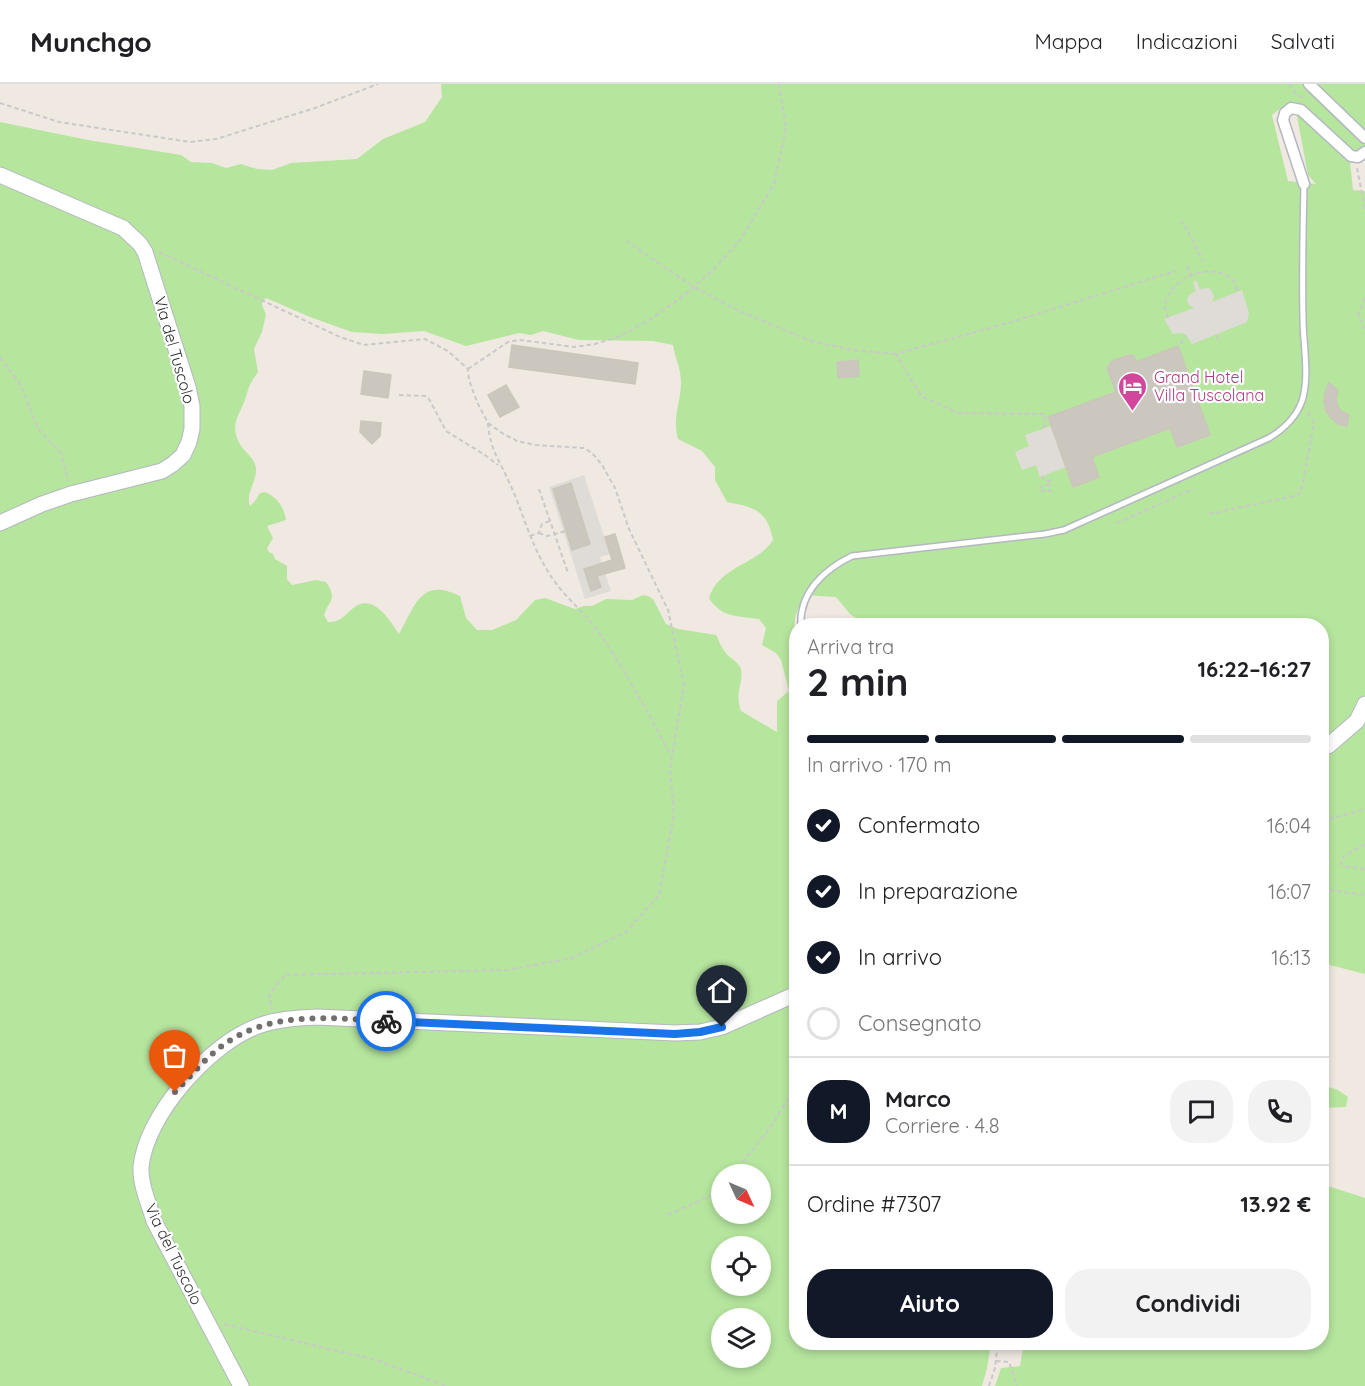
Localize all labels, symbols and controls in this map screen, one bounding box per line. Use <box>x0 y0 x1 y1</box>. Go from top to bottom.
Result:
text: Munchgo <box>30 24 152 59</box>
text: Mappa <box>1034 28 1103 54</box>
text: Indicazioni <box>1136 28 1238 54</box>
text: Salvati <box>1271 28 1335 54</box>
street label: Via del Tuscolo <box>150 294 200 406</box>
place label: Grand Hotel Villa Tuscolana <box>1154 367 1264 405</box>
hotel icon: Grand Hotel Villa Tuscolana <box>1117 370 1149 412</box>
text: Arriva tra <box>807 634 894 659</box>
text: 16:22–16:27 <box>1197 655 1311 683</box>
text: 2 min <box>807 657 909 706</box>
text: In arrivo · 170 m <box>807 752 951 777</box>
icon: check <box>807 809 840 842</box>
text: Confermato <box>858 811 980 839</box>
text: 16:04 <box>1267 813 1311 838</box>
icon: check <box>807 875 840 908</box>
text: In preparazione <box>858 877 1018 905</box>
text: 16:07 <box>1268 879 1311 904</box>
icon: check <box>807 941 840 974</box>
text: In arrivo <box>858 943 942 971</box>
text: 16:13 <box>1271 945 1311 970</box>
pin <box>696 965 747 1027</box>
icon: home <box>705 974 738 1007</box>
courier <box>356 991 416 1051</box>
icon: bike <box>370 1005 403 1038</box>
text: Consegnato <box>858 1009 981 1037</box>
pin <box>149 1030 200 1092</box>
icon: bag <box>158 1039 191 1072</box>
button: chat <box>1170 1080 1233 1143</box>
button: phone <box>1248 1080 1311 1143</box>
text: Marco <box>885 1085 951 1113</box>
text: M <box>829 1097 848 1125</box>
text: Corriere · 4.8 <box>885 1113 999 1138</box>
north arrow <box>711 1164 771 1224</box>
map controls <box>711 1164 771 1368</box>
text: Ordine #7307 <box>807 1190 941 1218</box>
text: 13.92 € <box>1240 1190 1311 1218</box>
street label: Via del Tuscolo <box>141 1200 207 1308</box>
button: locate <box>711 1236 771 1296</box>
button: Aiuto <box>807 1269 1053 1338</box>
button: Condividi <box>1065 1269 1311 1338</box>
button: layers <box>711 1308 771 1368</box>

